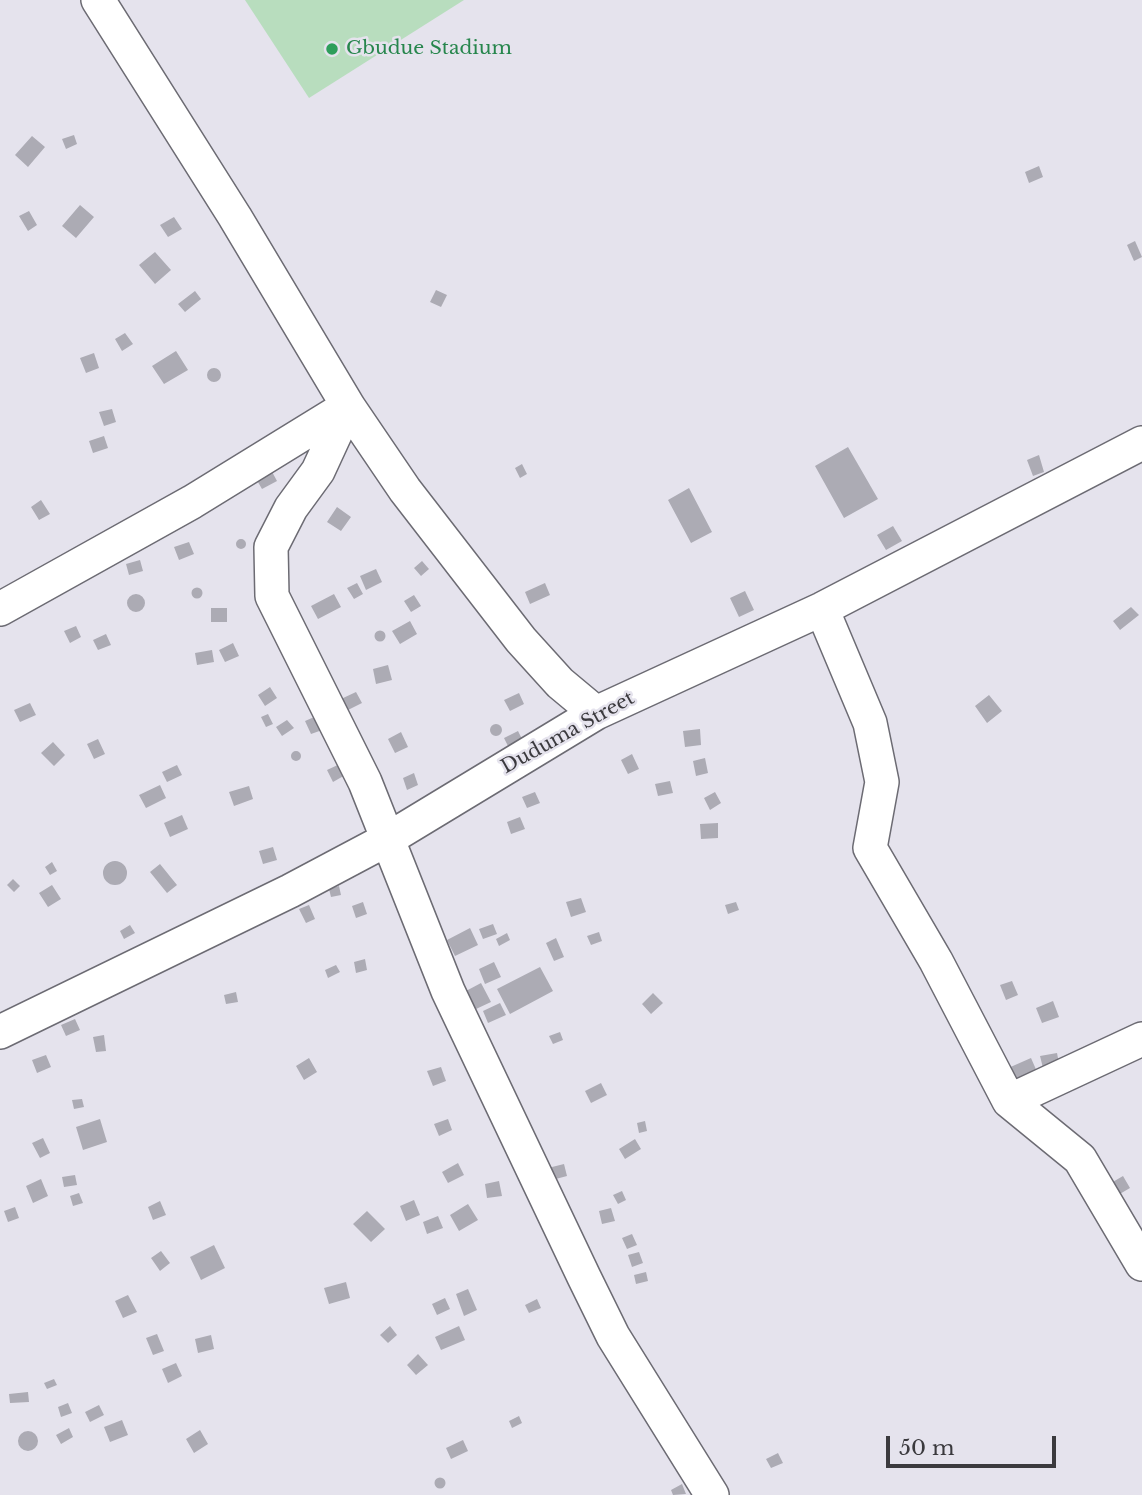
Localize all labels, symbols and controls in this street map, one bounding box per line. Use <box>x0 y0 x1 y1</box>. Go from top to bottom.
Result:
place label: Gbudue Stadium <box>346 38 512 60</box>
marker: Gbudue Stadium <box>324 41 340 57</box>
street label: Duduma Street <box>497 687 639 779</box>
scale bar <box>890 1422 1060 1466</box>
text: 50 m <box>899 1435 954 1461</box>

